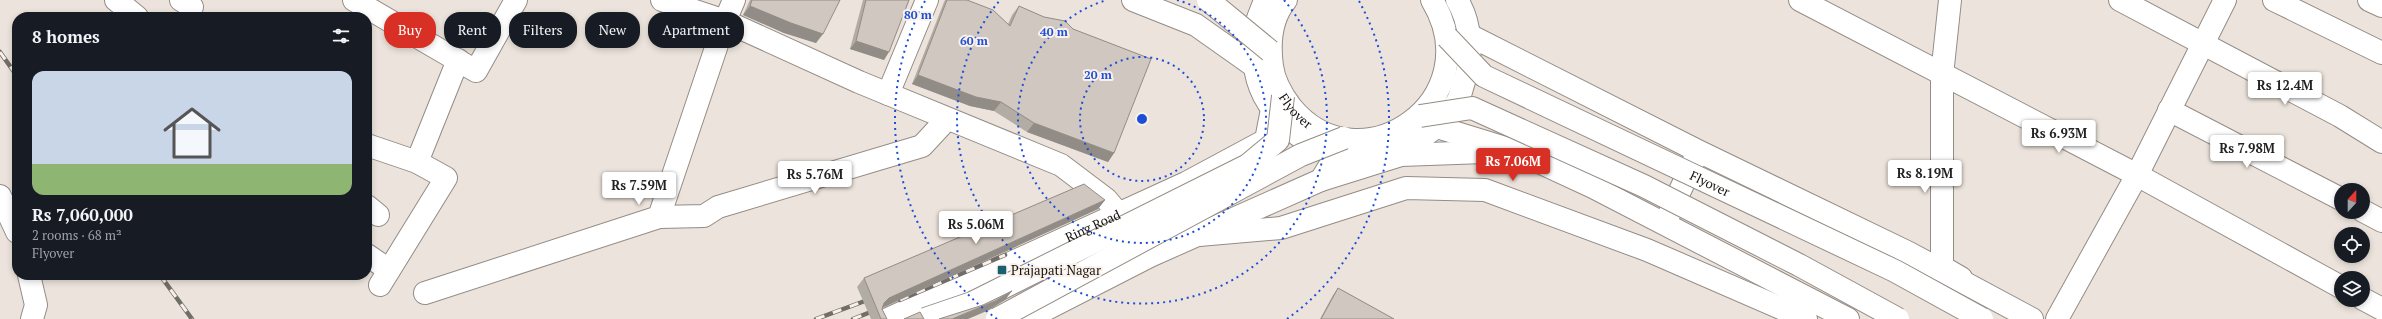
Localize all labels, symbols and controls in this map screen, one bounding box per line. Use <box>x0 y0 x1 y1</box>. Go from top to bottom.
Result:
text: 80 m <box>904 7 932 22</box>
chip: Buy <box>384 12 436 48</box>
chip: Rent <box>444 12 501 48</box>
chip: Filters <box>509 12 577 48</box>
chip: New <box>585 12 640 48</box>
chip: Apartment <box>648 12 744 48</box>
text: 40 m <box>1040 24 1068 39</box>
text: 8 homes <box>32 25 100 48</box>
icon: filters <box>330 25 352 47</box>
text: 60 m <box>960 33 988 48</box>
text: 20 m <box>1084 67 1112 82</box>
pin: Rs 12.4M <box>2244 72 2326 106</box>
text: Rs 12.4M <box>2257 76 2313 94</box>
street label: Flyover <box>1275 90 1316 133</box>
icon: home <box>156 97 228 169</box>
centre of rings <box>1135 112 1149 126</box>
pin: Rs 6.93M <box>2018 120 2100 154</box>
text: Rs 6.93M <box>2031 124 2087 142</box>
pin: Rs 7.98M <box>2206 135 2288 169</box>
text: Rs 7.98M <box>2219 139 2275 157</box>
pin: Rs 7.06M <box>1472 148 1554 182</box>
text: Rs 7.06M <box>1485 152 1541 170</box>
pin: Rs 8.19M <box>1884 160 1966 194</box>
pin: Rs 5.76M <box>774 161 856 195</box>
text: Rs 8.19M <box>1897 164 1953 182</box>
text: Rs 5.76M <box>787 165 843 183</box>
street label: Flyover <box>1687 166 1733 200</box>
pin: Rs 7.59M <box>598 172 680 206</box>
text: Rs 7.59M <box>611 176 667 194</box>
north arrow <box>2334 183 2370 219</box>
map controls <box>2334 183 2370 307</box>
text: Rs 7,060,000 <box>32 203 133 226</box>
street label: Ring Road <box>1062 205 1123 246</box>
pin: Rs 5.06M <box>935 211 1017 245</box>
text: Rs 5.06M <box>948 215 1004 233</box>
text: 2 rooms · 68 m² <box>32 226 122 244</box>
button: locate <box>2334 227 2370 263</box>
text: Flyover <box>32 244 74 262</box>
place label: Prajapati Nagar <box>1011 261 1101 279</box>
marker: Prajapati Nagar <box>996 264 1008 276</box>
button: layers <box>2334 271 2370 307</box>

